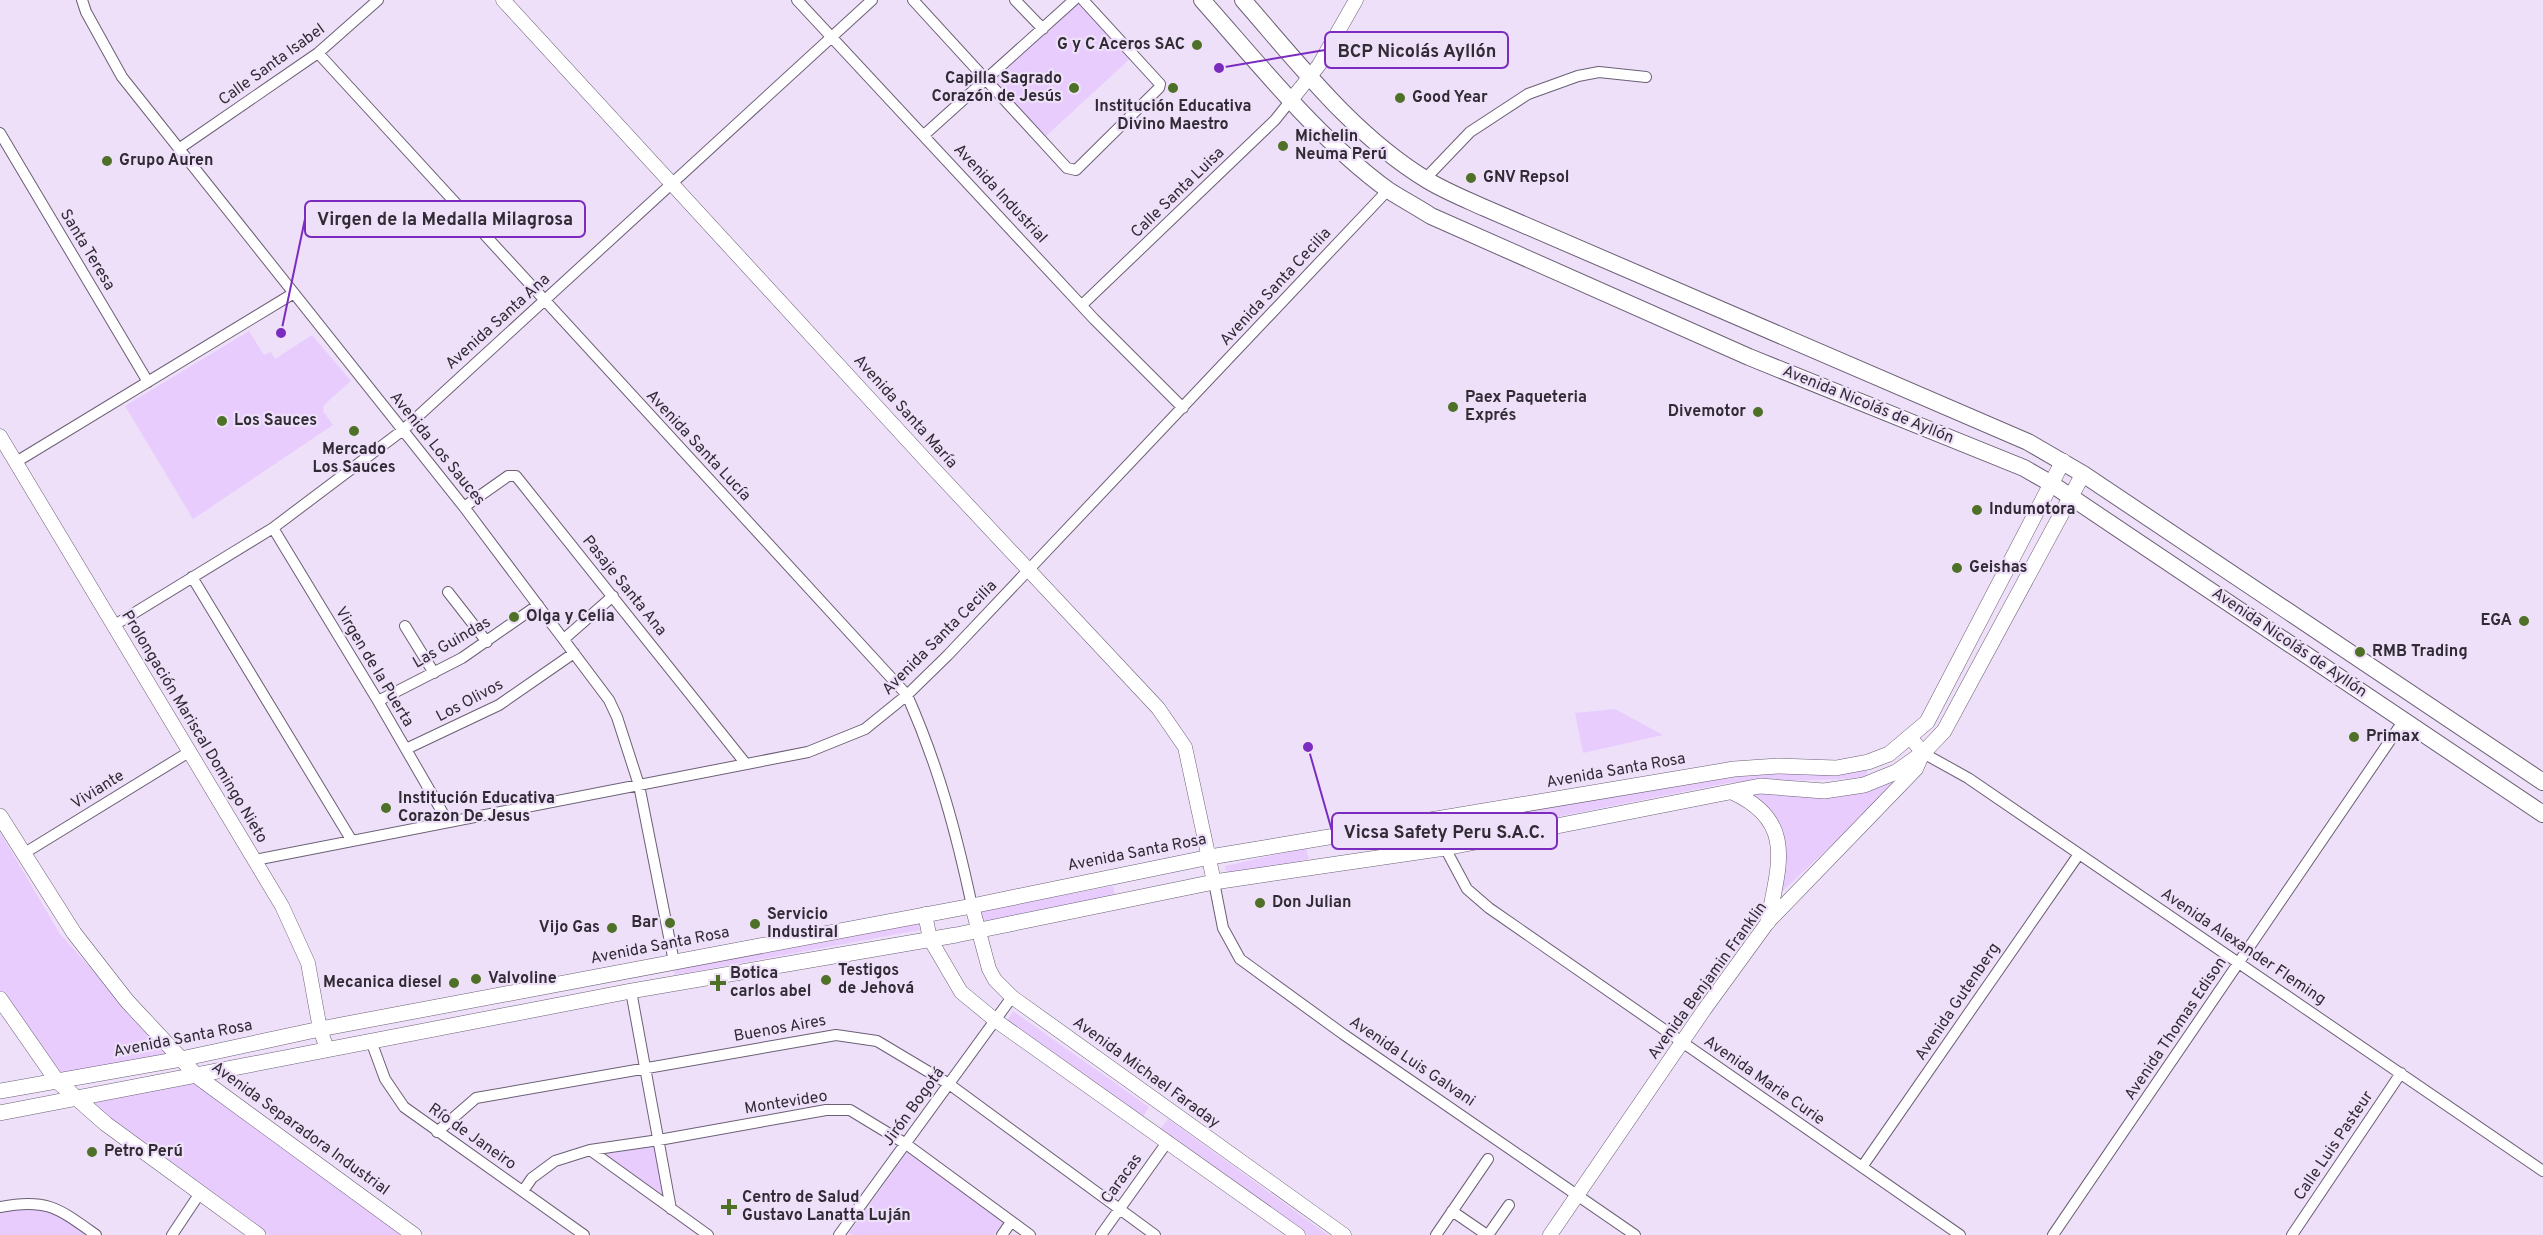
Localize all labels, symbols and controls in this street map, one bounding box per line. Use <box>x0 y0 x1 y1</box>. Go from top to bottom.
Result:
street label: Calle Santa Isabel <box>215 20 329 110</box>
callout: BCP Nicolás Ayllón <box>1325 32 1508 68</box>
place label: G y C Aceros SAC <box>1057 35 1185 55</box>
marker: G y C Aceros SAC <box>1190 38 1204 52</box>
text: BCP Nicolás Ayllón <box>1338 41 1496 64</box>
place label: Capilla Sagrado Corazón de Jesús <box>932 69 1062 107</box>
marker: Capilla Sagrado Corazón de Jesús <box>1067 81 1081 95</box>
marker: Institución Educativa Divino Maestro <box>1166 81 1180 95</box>
place label: Good Year <box>1412 88 1488 108</box>
marker: Good Year <box>1393 91 1407 105</box>
place label: Institución Educativa Divino Maestro <box>1094 97 1252 135</box>
place label: Michelin Neuma Perú <box>1295 127 1387 165</box>
marker: Michelin Neuma Perú <box>1276 139 1290 153</box>
street label: Avenida Industrial <box>949 140 1051 248</box>
street label: Calle Santa Luisa <box>1127 143 1229 243</box>
place label: Grupo Auren <box>119 151 214 171</box>
marker: Grupo Auren <box>100 154 114 168</box>
place label: GNV Repsol <box>1483 168 1569 188</box>
marker: GNV Repsol <box>1464 171 1478 185</box>
callout: Virgen de la Medalla Milagrosa <box>305 201 585 237</box>
street label: Santa Teresa <box>55 206 119 294</box>
text: Virgen de la Medalla Milagrosa <box>317 209 573 232</box>
street label: Avenida Santa Cecilia <box>1216 224 1336 350</box>
street label: Avenida Santa Ana <box>442 270 554 374</box>
street label: Avenida Santa María <box>849 351 961 473</box>
street label: Avenida Nicolás de Ayllón <box>1779 361 1957 449</box>
street label: Avenida Santa Lucía <box>641 386 755 506</box>
street label: Avenida Los Sauces <box>385 388 489 510</box>
place label: Paex Paqueteria Exprés <box>1465 388 1587 426</box>
marker: Paex Paqueteria Exprés <box>1446 400 1460 414</box>
place label: Divemotor <box>1668 402 1746 422</box>
marker: Divemotor <box>1751 405 1765 419</box>
place label: Los Sauces <box>234 411 317 431</box>
marker: Los Sauces <box>215 414 229 428</box>
marker: Mercado Los Sauces <box>347 424 361 438</box>
place label: Mercado Los Sauces <box>312 440 396 478</box>
place label: Indumotora <box>1989 500 2076 520</box>
marker: Indumotora <box>1970 503 1984 517</box>
street label: Pasaje Santa Ana <box>577 532 671 640</box>
place label: Geishas <box>1969 558 2028 578</box>
marker: Geishas <box>1950 561 1964 575</box>
street label: Avenida Santa Cecilia <box>878 576 1002 700</box>
street label: Avenida Nicolás de Ayllón <box>2208 584 2370 702</box>
street label: Virgen de la Puerta <box>330 603 418 731</box>
street label: Prolongación Mariscal Domingo Nieto <box>116 607 272 847</box>
place label: Olga y Celia <box>526 607 615 627</box>
marker: Olga y Celia <box>507 610 521 624</box>
place label: EGA <box>2481 611 2512 631</box>
street label: Las Guindas <box>409 613 495 673</box>
marker: EGA <box>2517 614 2531 628</box>
place label: RMB Trading <box>2372 642 2468 662</box>
marker: RMB Trading <box>2353 645 2367 659</box>
street label: Los Olivos <box>433 675 507 727</box>
place label: Primax <box>2366 727 2420 747</box>
marker: Primax <box>2347 730 2361 744</box>
street label: Avenida Santa Rosa <box>1545 749 1687 793</box>
street label: Viviante <box>68 766 128 814</box>
place label: Institución Educativa Corazon De Jesus <box>398 789 555 827</box>
marker: Institución Educativa Corazon De Jesus <box>379 801 393 815</box>
callout: Vicsa Safety Peru S.A.C. <box>1332 813 1557 849</box>
text: Vicsa Safety Peru S.A.C. <box>1343 822 1545 845</box>
street label: Avenida Santa Rosa <box>1066 830 1208 876</box>
street label: Avenida Alexander Fleming <box>2157 884 2329 1010</box>
place label: Don Julian <box>1272 893 1352 913</box>
marker: Don Julian <box>1253 896 1267 910</box>
street label: Avenida Benjamin Franklin <box>1644 898 1772 1064</box>
place label: Servicio Industiral <box>767 905 838 943</box>
place label: Bar <box>631 913 658 933</box>
marker: Bar <box>663 916 677 930</box>
marker: Servicio Industiral <box>748 917 762 931</box>
place label: Vijo Gas <box>539 918 600 938</box>
marker: Vijo Gas <box>605 921 619 935</box>
street label: Avenida Santa Rosa <box>589 923 731 969</box>
street label: Avenida Gutenberg <box>1911 939 2005 1065</box>
street label: Avenida Thomas Edison <box>2121 954 2231 1104</box>
place label: Testigos de Jehová <box>838 961 914 999</box>
place label: Botica carlos abel <box>730 964 811 1002</box>
place label: Valvoline <box>488 969 557 989</box>
marker: Valvoline <box>469 972 483 986</box>
place label: Mecanica diesel <box>323 973 442 993</box>
marker: Testigos de Jehová <box>819 973 833 987</box>
marker: Mecanica diesel <box>447 976 461 990</box>
marker: Botica carlos abel <box>711 976 725 990</box>
street label: Buenos Aires <box>732 1011 828 1047</box>
street label: Avenida Luis Galvani <box>1345 1012 1479 1112</box>
street label: Avenida Michael Faraday <box>1068 1013 1224 1133</box>
street label: Avenida Santa Rosa <box>112 1016 254 1062</box>
street label: Avenida Marie Curie <box>1700 1032 1828 1130</box>
street label: Avenida Separadora Industrial <box>207 1058 393 1200</box>
street label: Jirón Bogotá <box>879 1064 949 1150</box>
street label: Montevideo <box>743 1087 829 1119</box>
street label: Calle Luis Pasteur <box>2290 1087 2378 1205</box>
street label: Río de Janeiro <box>424 1099 520 1175</box>
place label: Petro Perú <box>104 1142 183 1162</box>
marker: Petro Perú <box>85 1145 99 1159</box>
street label: Caracas <box>1097 1150 1147 1208</box>
place label: Centro de Salud Gustavo Lanatta Luján <box>742 1188 911 1226</box>
marker: Centro de Salud Gustavo Lanatta Luján <box>720 1198 738 1216</box>

